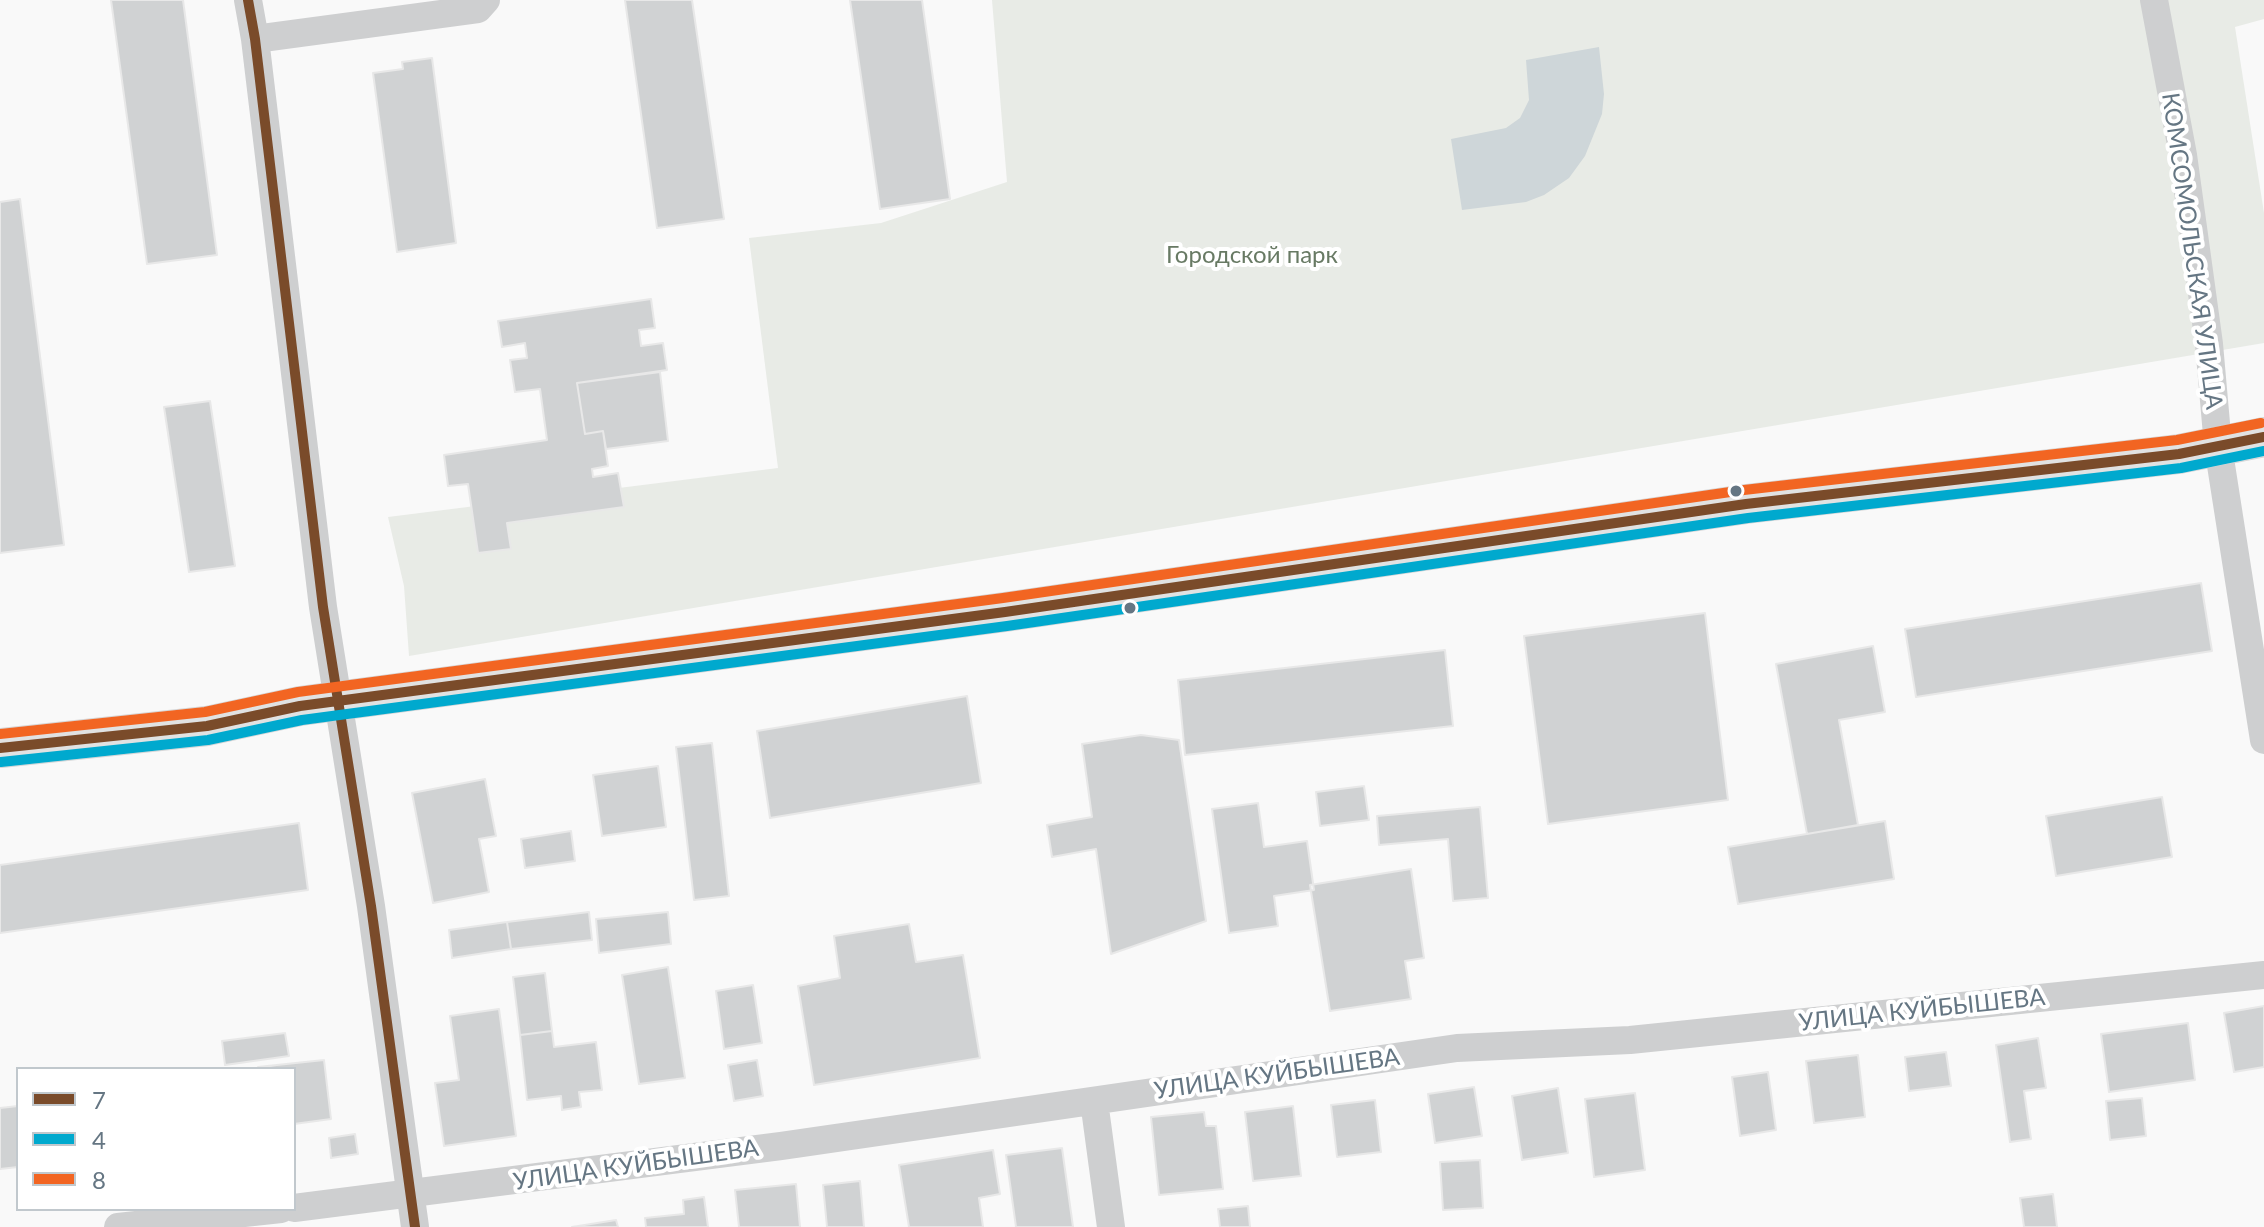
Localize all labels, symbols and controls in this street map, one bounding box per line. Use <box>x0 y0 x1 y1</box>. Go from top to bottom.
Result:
street label: КОМСОМОЛЬСКАЯ УЛИЦА <box>2156 91 2228 411</box>
park label: Городской парк <box>1166 241 1338 269</box>
unlabelled marker <box>1728 483 1744 499</box>
unlabelled marker <box>1122 600 1138 616</box>
street label: УЛИЦА КУЙБЫШЕВА <box>1797 983 2047 1037</box>
street label: УЛИЦА КУЙБЫШЕВА <box>1152 1043 1402 1105</box>
legend <box>16 1067 296 1211</box>
text: 7 <box>92 1085 106 1114</box>
text: 4 <box>92 1125 106 1154</box>
street label: УЛИЦА КУЙБЫШЕВА <box>511 1134 761 1196</box>
text: 8 <box>92 1165 106 1194</box>

